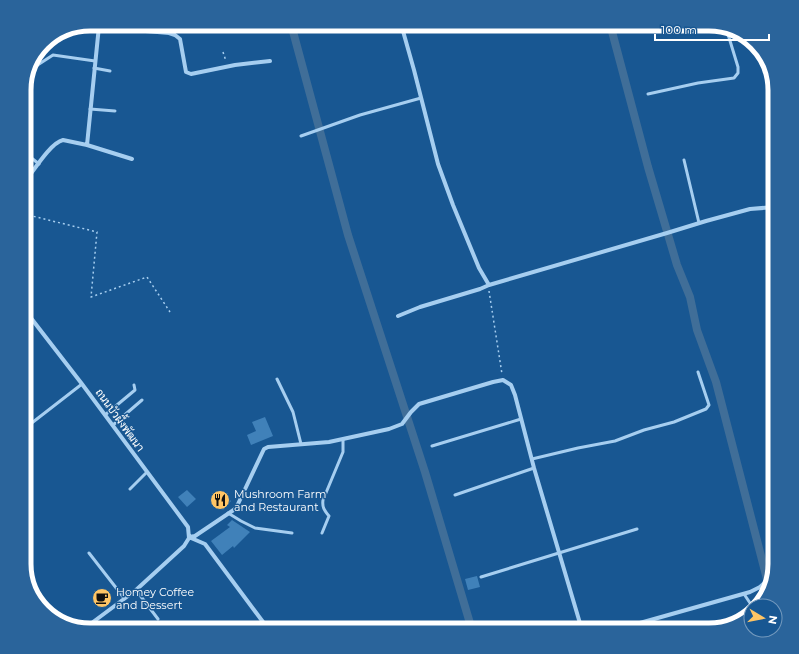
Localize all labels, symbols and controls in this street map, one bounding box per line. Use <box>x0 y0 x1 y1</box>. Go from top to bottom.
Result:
scale bar <box>655 16 769 42</box>
text: 100 m <box>661 22 697 37</box>
street label: ถนนบัวผึ้งพัฒนา <box>92 383 151 454</box>
place label: Mushroom Farm and Restaurant <box>234 487 327 514</box>
restaurant icon: Mushroom Farm and Restaurant <box>209 489 231 511</box>
place label: Homey Coffee and Dessert <box>116 585 194 612</box>
cafe icon: Homey Coffee and Dessert <box>91 587 113 609</box>
north arrow <box>743 598 783 638</box>
text: N <box>765 614 781 625</box>

